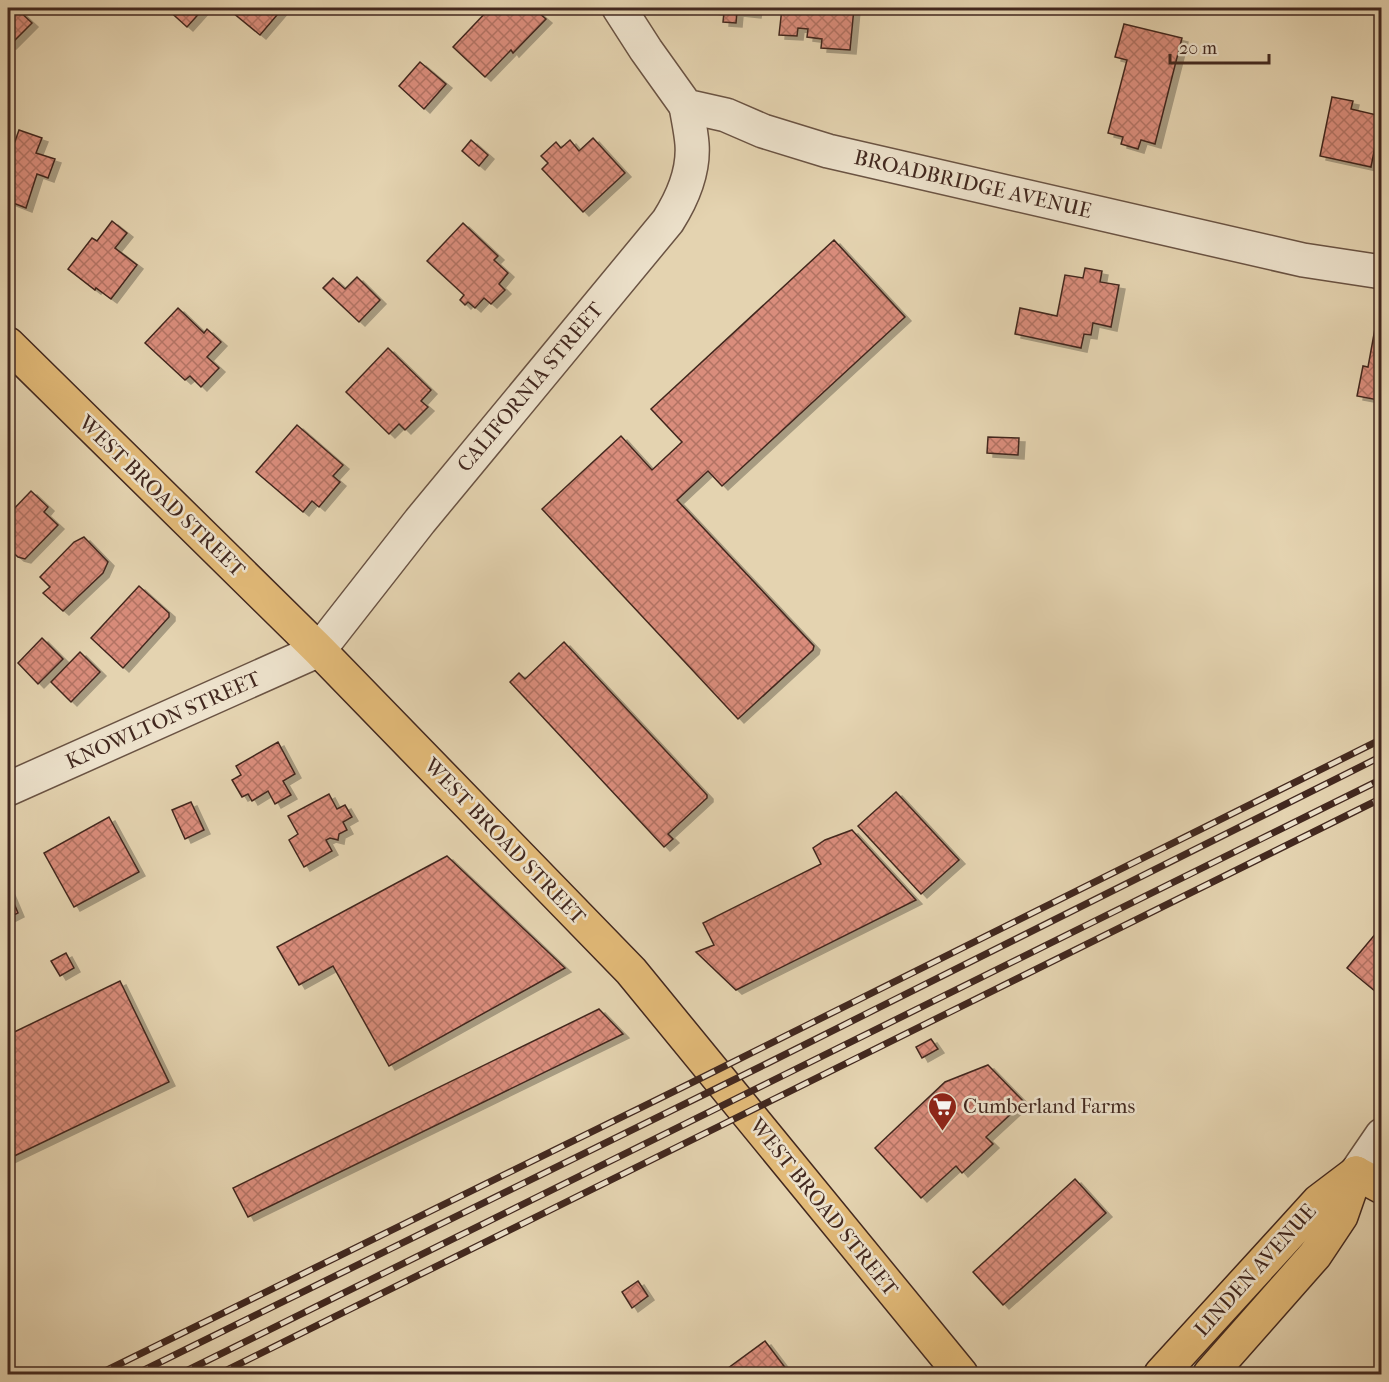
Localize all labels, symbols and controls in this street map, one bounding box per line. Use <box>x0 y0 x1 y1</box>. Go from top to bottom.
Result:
scale bar <box>1170 27 1269 65</box>
text: 20 m <box>1179 38 1217 59</box>
street label: BROADBRIDGE AVENUE <box>852 145 1094 223</box>
street label: CALIFORNIA STREET <box>452 297 608 477</box>
street label: WEST BROAD STREET <box>73 410 251 582</box>
street label: KNOWLTON STREET <box>62 666 265 774</box>
street label: WEST BROAD STREET <box>419 752 591 930</box>
supermarket icon: Cumberland Farms <box>926 1090 958 1132</box>
place label: Cumberland Farms <box>963 1094 1135 1118</box>
street label: WEST BROAD STREET <box>744 1113 904 1301</box>
street label: LINDEN AVENUE <box>1189 1199 1321 1341</box>

